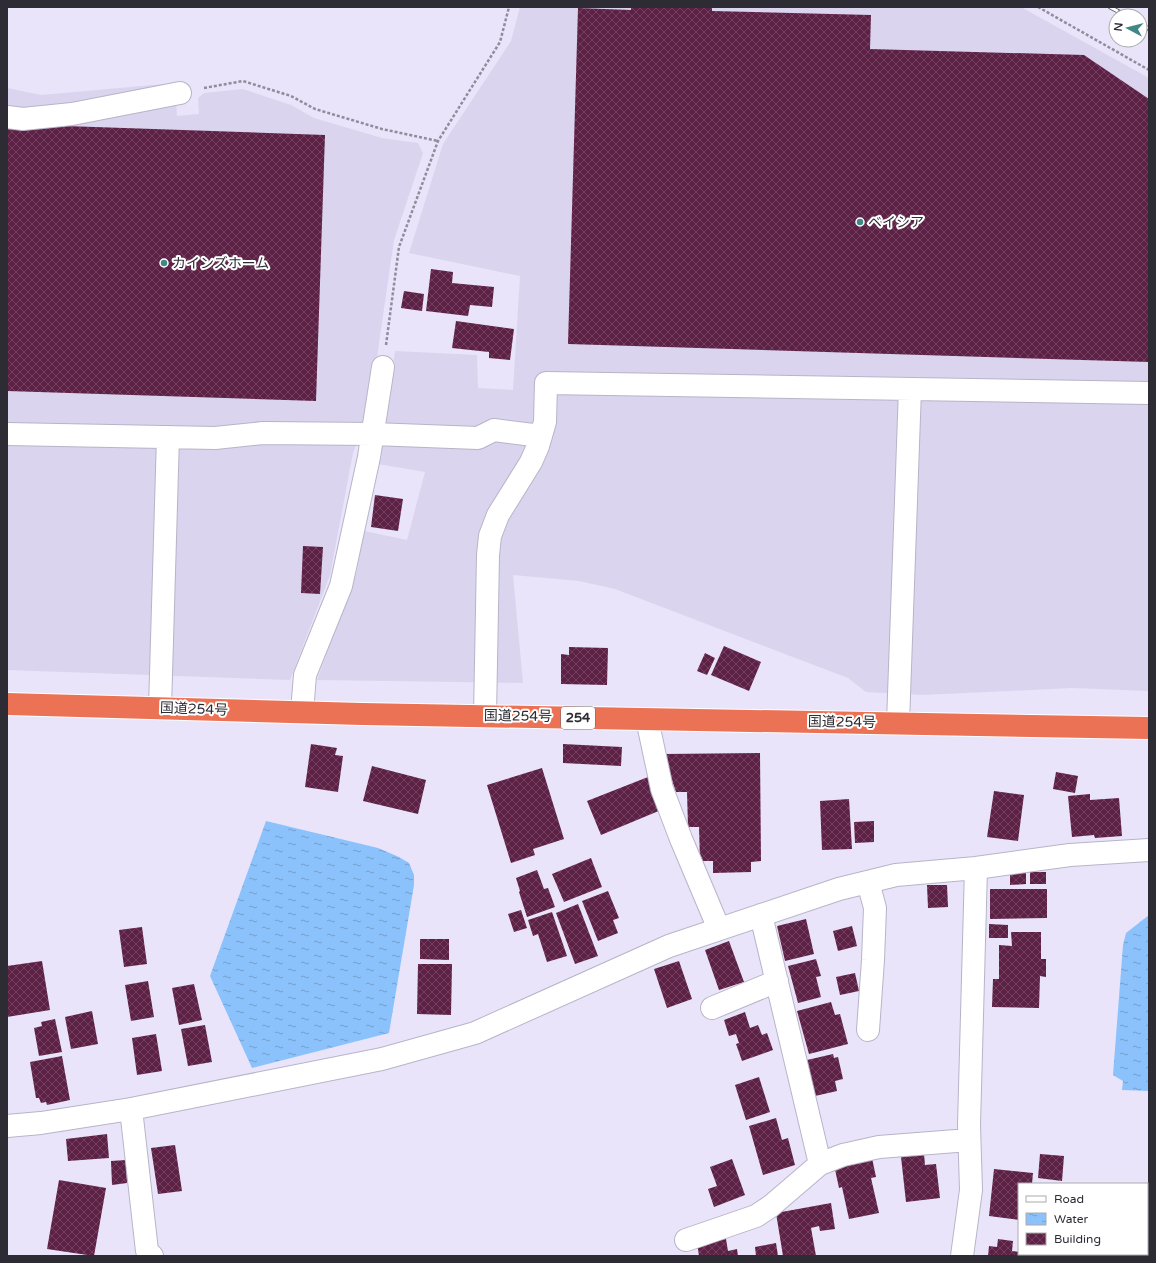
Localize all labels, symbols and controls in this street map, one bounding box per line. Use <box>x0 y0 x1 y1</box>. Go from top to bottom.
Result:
north arrow <box>1108 8 1148 48</box>
text: N <box>1112 22 1126 32</box>
place label: ベイシア <box>868 214 924 231</box>
marker: ベイシア <box>855 217 865 227</box>
place label: カインズホーム <box>172 255 269 272</box>
marker: カインズホーム <box>159 258 169 268</box>
street label: 国道254号 <box>160 699 228 719</box>
street label: 国道254号 <box>484 707 552 725</box>
road number: 254 <box>561 707 595 729</box>
street label: 国道254号 <box>808 713 876 731</box>
legend <box>1018 1183 1148 1255</box>
text: Road <box>1054 1192 1084 1206</box>
text: Water <box>1054 1212 1089 1226</box>
text: Building <box>1054 1232 1101 1246</box>

